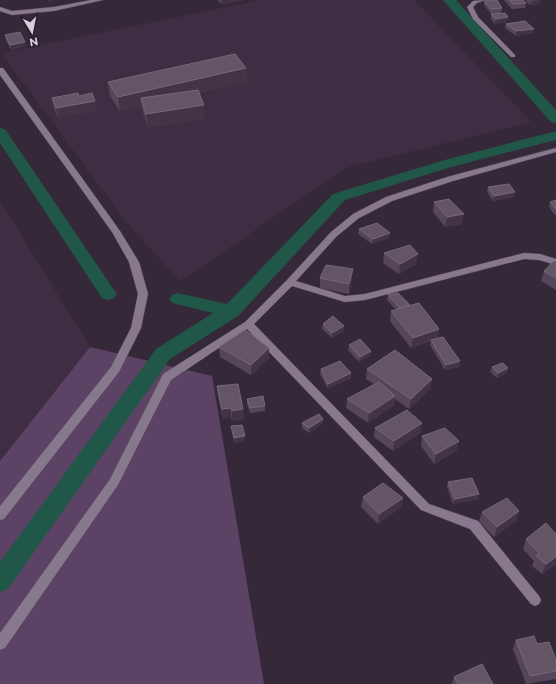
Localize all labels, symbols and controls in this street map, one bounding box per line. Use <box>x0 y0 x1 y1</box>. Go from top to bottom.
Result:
north arrow <box>12 12 52 52</box>
text: N <box>28 34 39 50</box>

